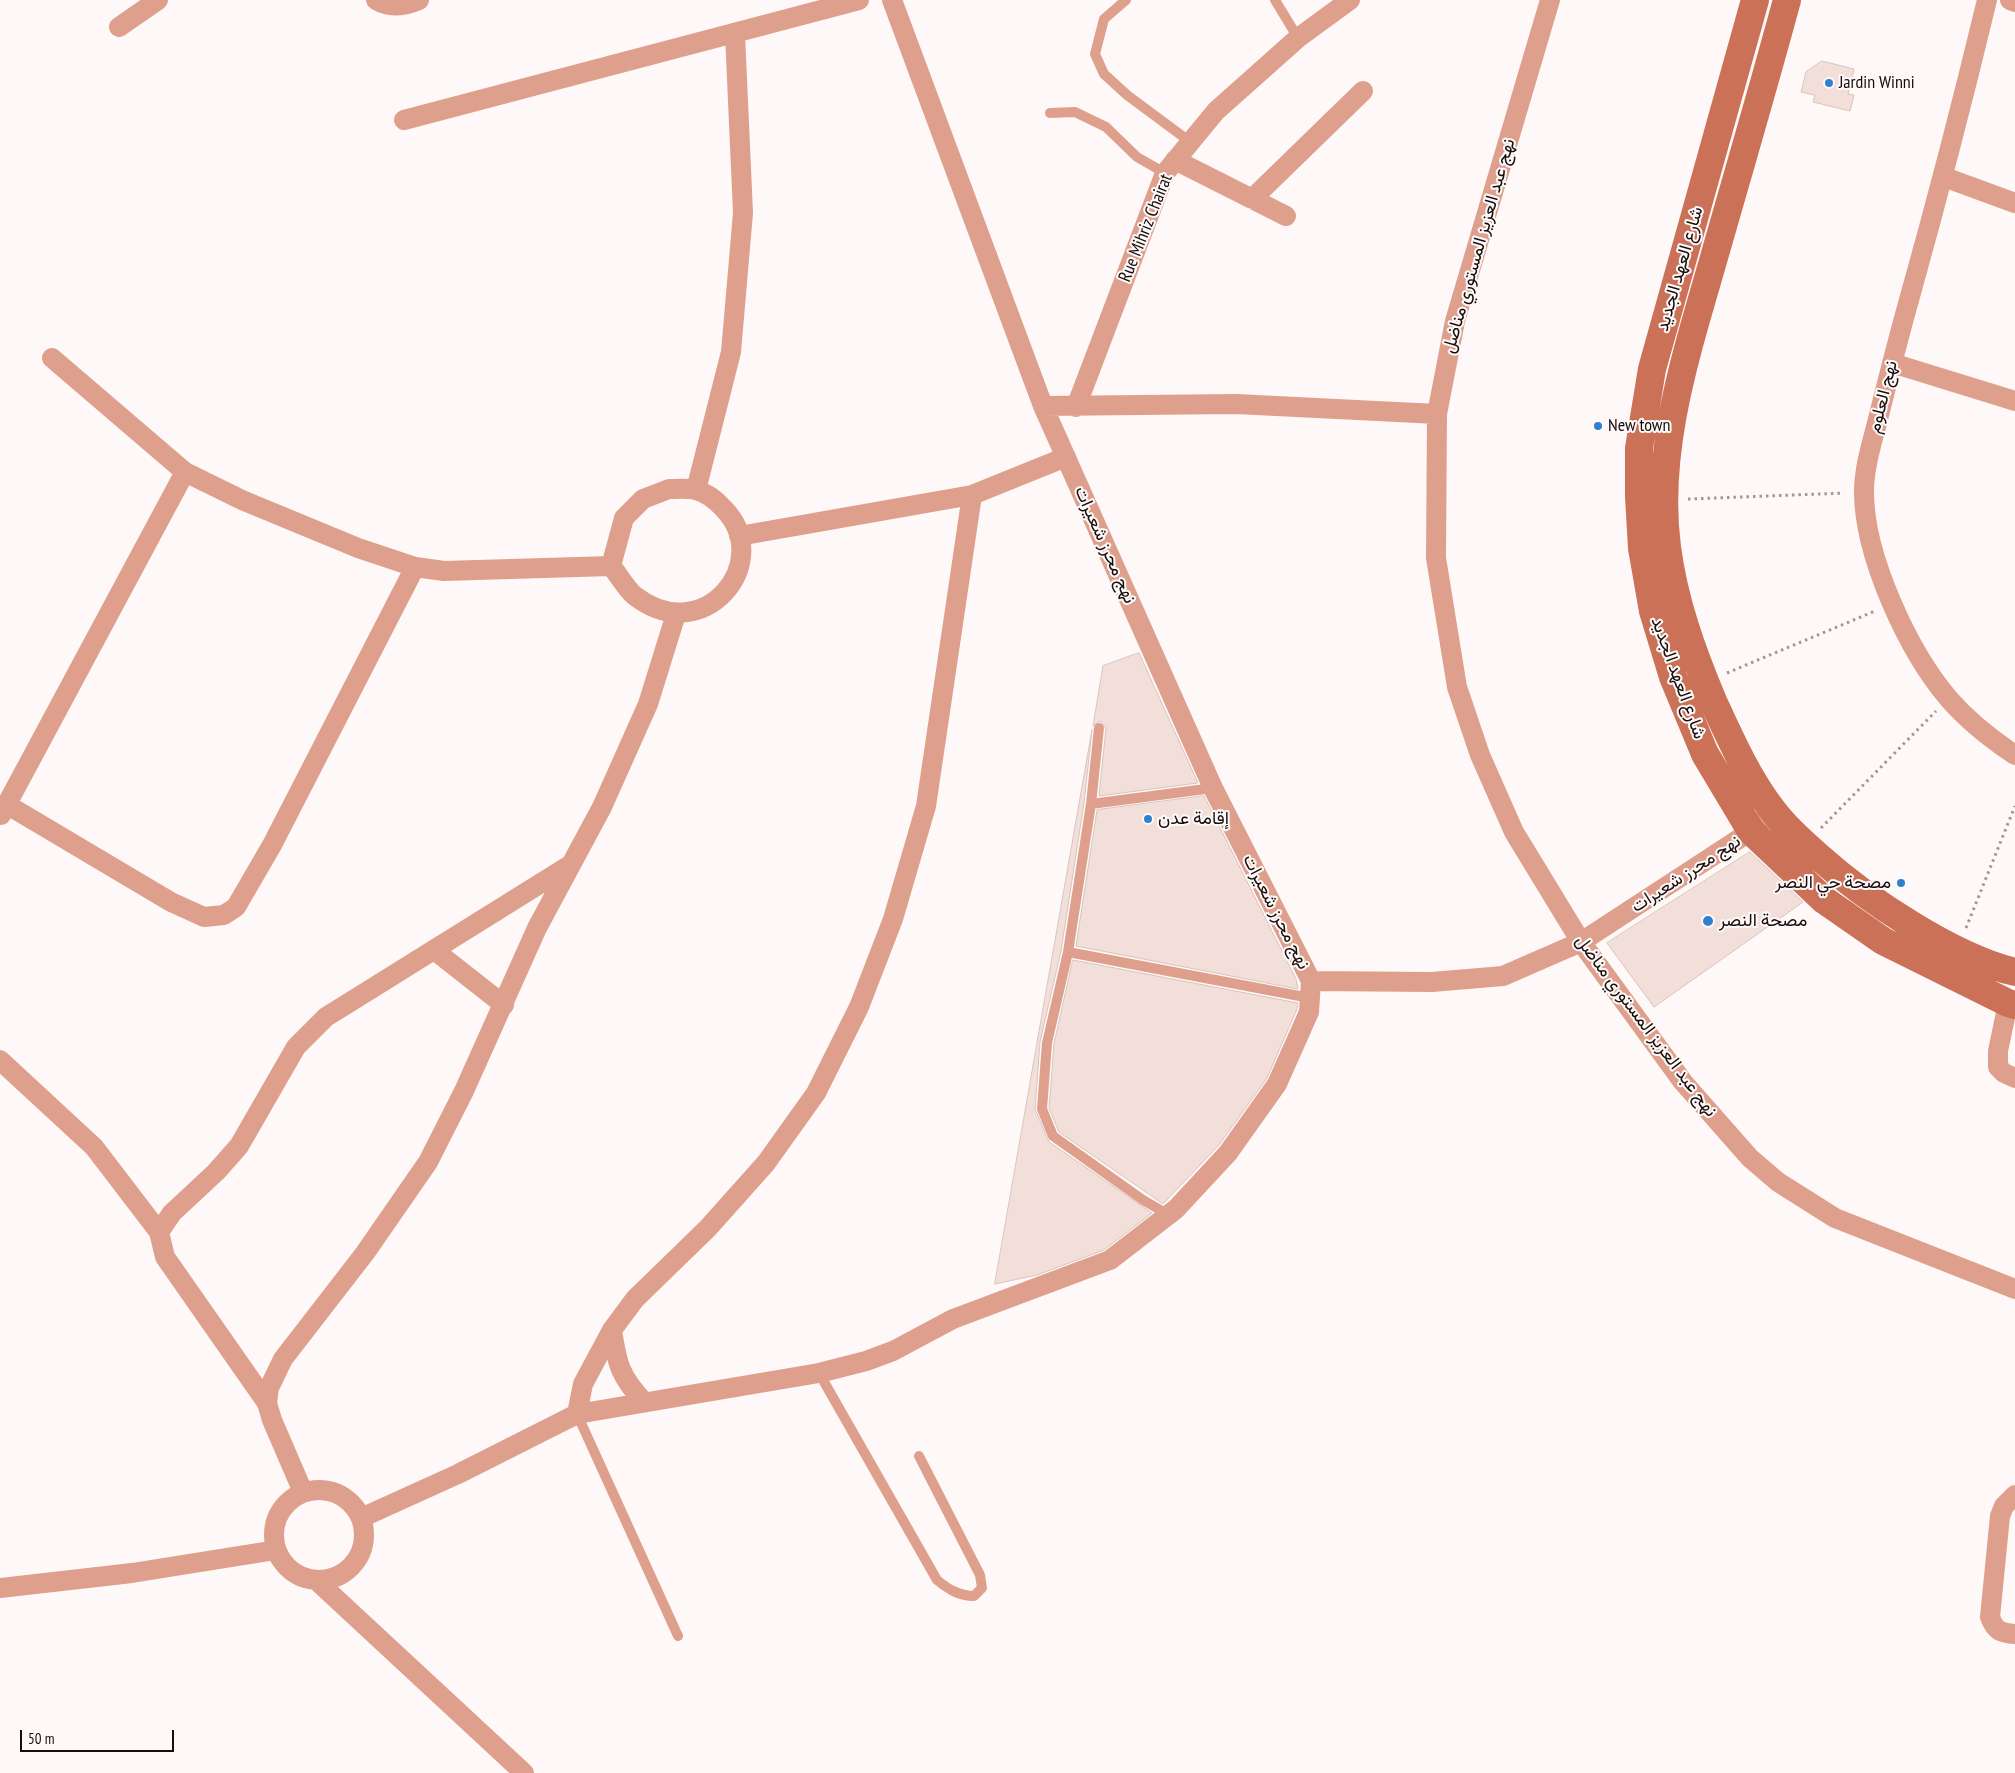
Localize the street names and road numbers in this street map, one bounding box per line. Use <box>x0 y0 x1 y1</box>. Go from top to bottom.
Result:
street label: نهج عبد العزيز المستوري مناضل <box>1438 136 1520 356</box>
street label: Rue Mihriz Chairat <box>1115 171 1177 285</box>
street label: شارع العهد الجديد <box>1652 204 1708 334</box>
street label: نهج العلوم <box>1864 358 1902 436</box>
street label: نهج محرز شعيرات <box>1069 483 1141 607</box>
street label: شارع العهد الجديد <box>1646 614 1710 742</box>
street label: نهج محرز شعيرات <box>1627 831 1745 917</box>
street label: نهج محرز شعيرات <box>1238 851 1314 973</box>
street label: نهج عبد العزيز المستوري مناضل <box>1570 931 1722 1121</box>

